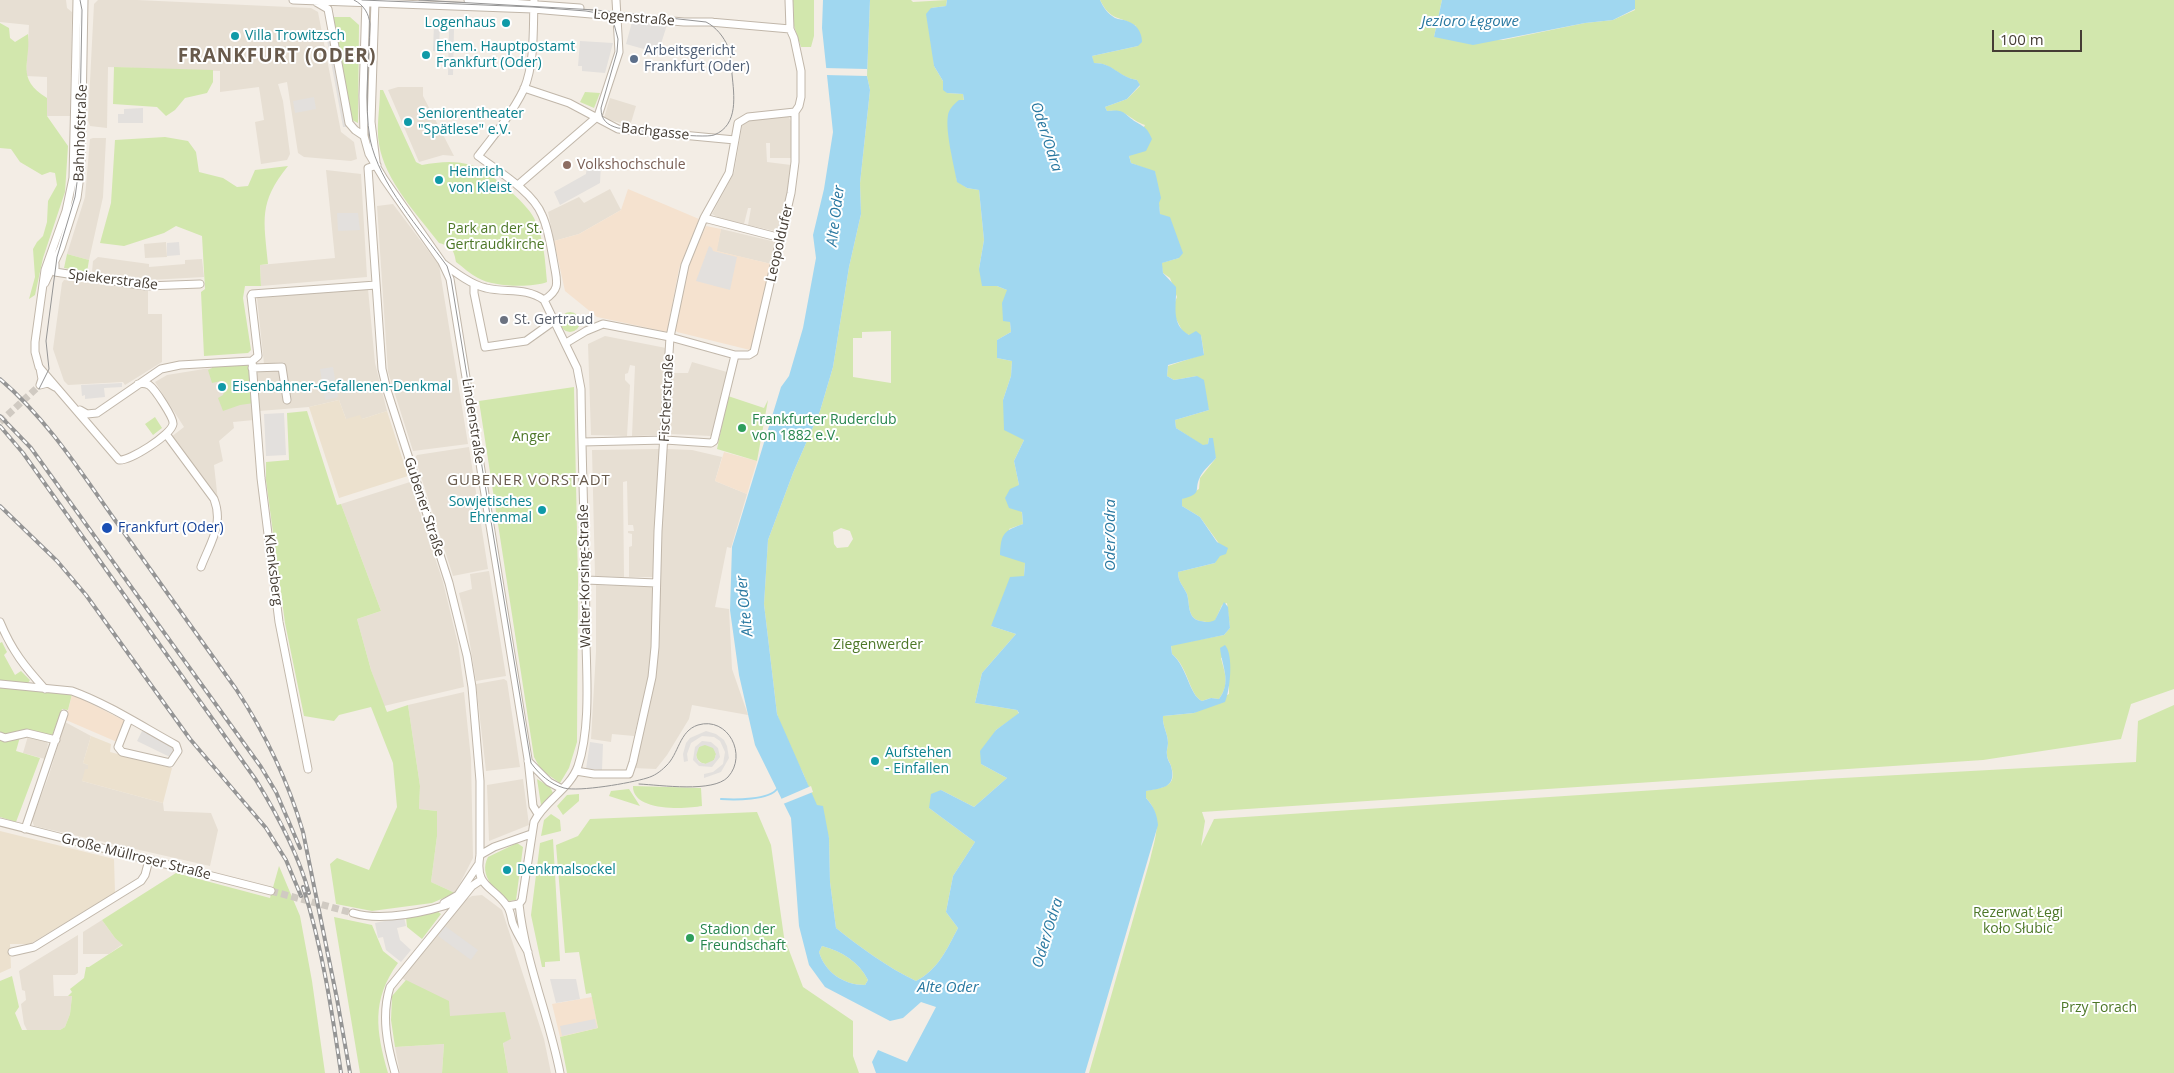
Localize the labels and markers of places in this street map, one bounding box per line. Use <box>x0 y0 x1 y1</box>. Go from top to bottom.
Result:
place label: Logenhaus <box>425 15 496 31</box>
marker: Logenhaus <box>500 17 512 29</box>
place label: Villa Trowitzsch <box>245 28 345 44</box>
marker: Villa Trowitzsch <box>229 30 241 42</box>
place label: Ehem. Hauptpostamt Frankfurt (Oder) <box>436 39 575 72</box>
place label: Arbeitsgericht Frankfurt (Oder) <box>644 43 750 75</box>
marker: Ehem. Hauptpostamt Frankfurt (Oder) <box>420 49 432 61</box>
marker: Arbeitsgericht Frankfurt (Oder) <box>628 53 640 65</box>
place label: Seniorentheater "Spätlese" e.V. <box>418 106 524 138</box>
marker: Seniorentheater "Spätlese" e.V. <box>402 116 414 128</box>
place label: Volkshochschule <box>577 157 686 173</box>
marker: Volkshochschule <box>561 159 573 171</box>
place label: Heinrich von Kleist <box>449 164 512 196</box>
marker: Heinrich von Kleist <box>433 174 445 186</box>
place label: St. Gertraud <box>514 312 593 328</box>
marker: St. Gertraud <box>498 314 510 326</box>
place label: Eisenbahner-Gefallenen-Denkmal <box>232 379 451 395</box>
marker: Eisenbahner-Gefallenen-Denkmal <box>216 381 228 393</box>
place label: Frankfurter Ruderclub von 1882 e.V. <box>752 412 897 444</box>
marker: Frankfurter Ruderclub von 1882 e.V. <box>736 422 748 434</box>
place label: Sowjetisches Ehrenmal <box>449 494 532 526</box>
marker: Sowjetisches Ehrenmal <box>536 504 548 516</box>
place label: Frankfurt (Oder) <box>118 520 224 536</box>
marker: Frankfurt (Oder) <box>100 521 114 535</box>
place label: Aufstehen - Einfallen <box>885 745 952 778</box>
marker: Aufstehen - Einfallen <box>869 755 881 767</box>
place label: Denkmalsockel <box>517 862 616 878</box>
marker: Denkmalsockel <box>501 864 513 876</box>
place label: Stadion der Freundschaft <box>700 922 786 954</box>
marker: Stadion der Freundschaft <box>684 932 696 944</box>

